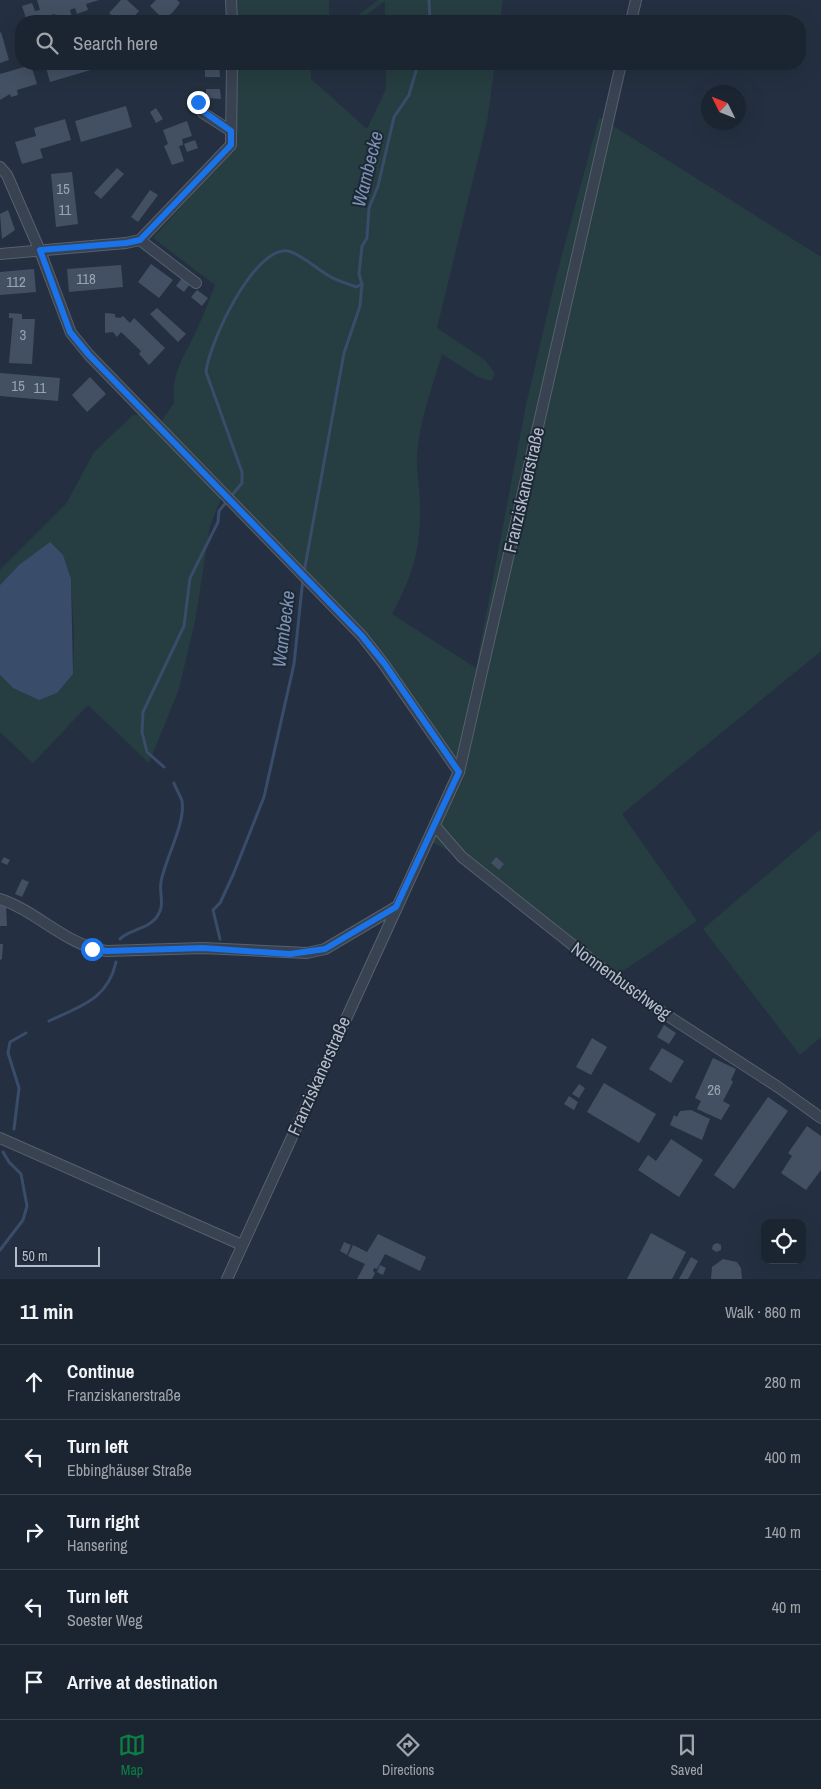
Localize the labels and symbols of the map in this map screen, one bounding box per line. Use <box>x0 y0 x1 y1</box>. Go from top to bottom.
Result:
north arrow <box>701 85 746 130</box>
route end <box>187 91 210 114</box>
water label: Wambecke <box>345 128 389 210</box>
house number: 15 <box>56 178 70 199</box>
house number: 11 <box>59 199 72 220</box>
house number: 118 <box>76 268 96 289</box>
house number: 112 <box>6 271 26 292</box>
house number: 3 <box>20 324 27 345</box>
house number: 15 <box>11 375 25 396</box>
house number: 11 <box>34 377 47 398</box>
street label: Franziskanerstraße <box>497 425 550 555</box>
water label: Wambecke <box>265 589 301 669</box>
street label: Nonnenbuschweg <box>566 936 677 1026</box>
route start <box>81 938 104 961</box>
street label: Franziskanerstraße <box>281 1012 356 1139</box>
house number: 26 <box>707 1079 721 1100</box>
scale bar <box>15 1244 100 1267</box>

